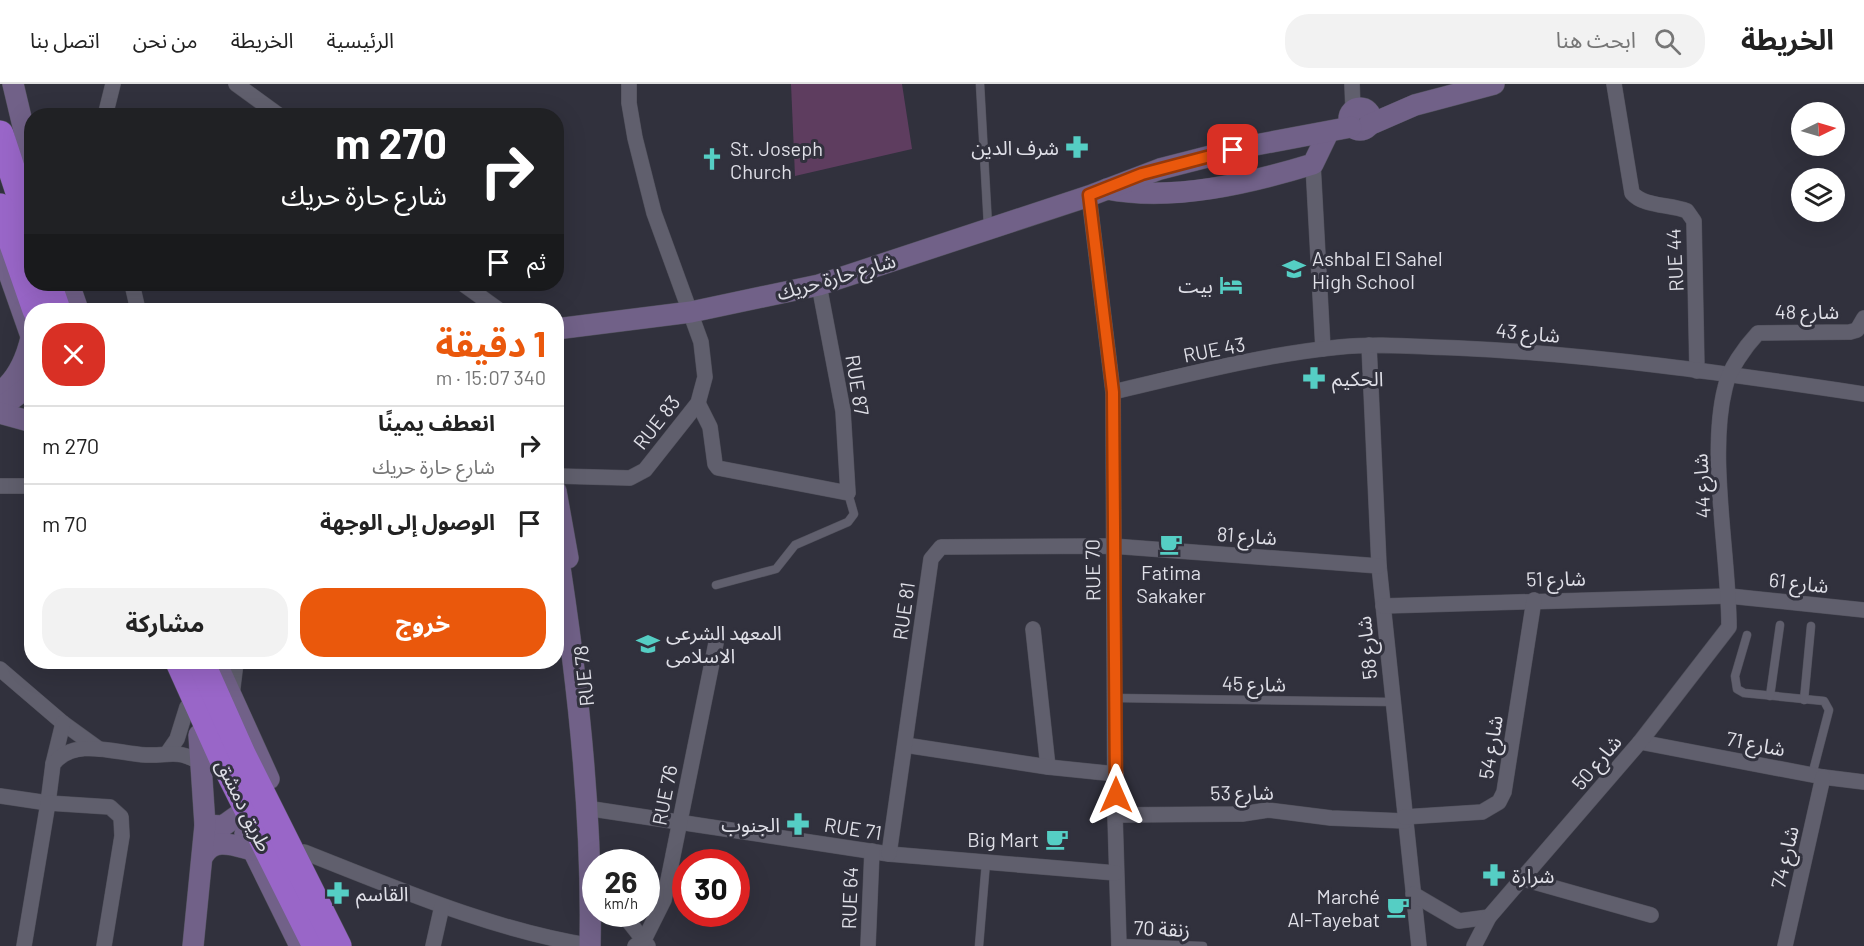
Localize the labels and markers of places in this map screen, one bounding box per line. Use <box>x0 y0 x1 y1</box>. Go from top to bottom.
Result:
pin <box>1207 124 1258 175</box>
pharmacy icon: شرف الدين <box>1064 134 1090 160</box>
place label: شرف الدين <box>971 135 1059 160</box>
place label: St. Joseph Church <box>730 136 823 183</box>
church icon: St. Joseph Church <box>699 146 725 172</box>
place label: Ashbal El Sahel High School <box>1312 246 1443 293</box>
school or university icon: Ashbal El Sahel High School <box>1281 256 1307 282</box>
hotel icon: بيت <box>1218 272 1244 298</box>
place label: بيت <box>1178 273 1213 297</box>
pharmacy icon: الحكيم <box>1301 365 1327 391</box>
place label: الحكيم <box>1332 366 1384 394</box>
cafe icon: Fatima Sakaker <box>1158 531 1184 557</box>
place label: Fatima Sakaker <box>1136 560 1206 607</box>
place label: المعهد الشرعى الاسلامى <box>666 620 782 668</box>
school or university icon: المعهد الشرعى الاسلامى <box>635 631 661 657</box>
pharmacy icon: الجنوب <box>785 811 811 837</box>
place label: الجنوب <box>721 812 780 837</box>
cafe icon: Big Mart <box>1044 826 1070 852</box>
place label: Big Mart <box>967 827 1039 851</box>
pharmacy icon: شرارة <box>1481 862 1507 888</box>
place label: شرارة <box>1512 863 1555 888</box>
pharmacy icon: القاسم <box>325 880 351 906</box>
place label: القاسم <box>356 881 409 909</box>
place label: Marché Al-Tayebat <box>1287 884 1380 931</box>
cafe icon: Marché Al-Tayebat <box>1385 894 1411 920</box>

